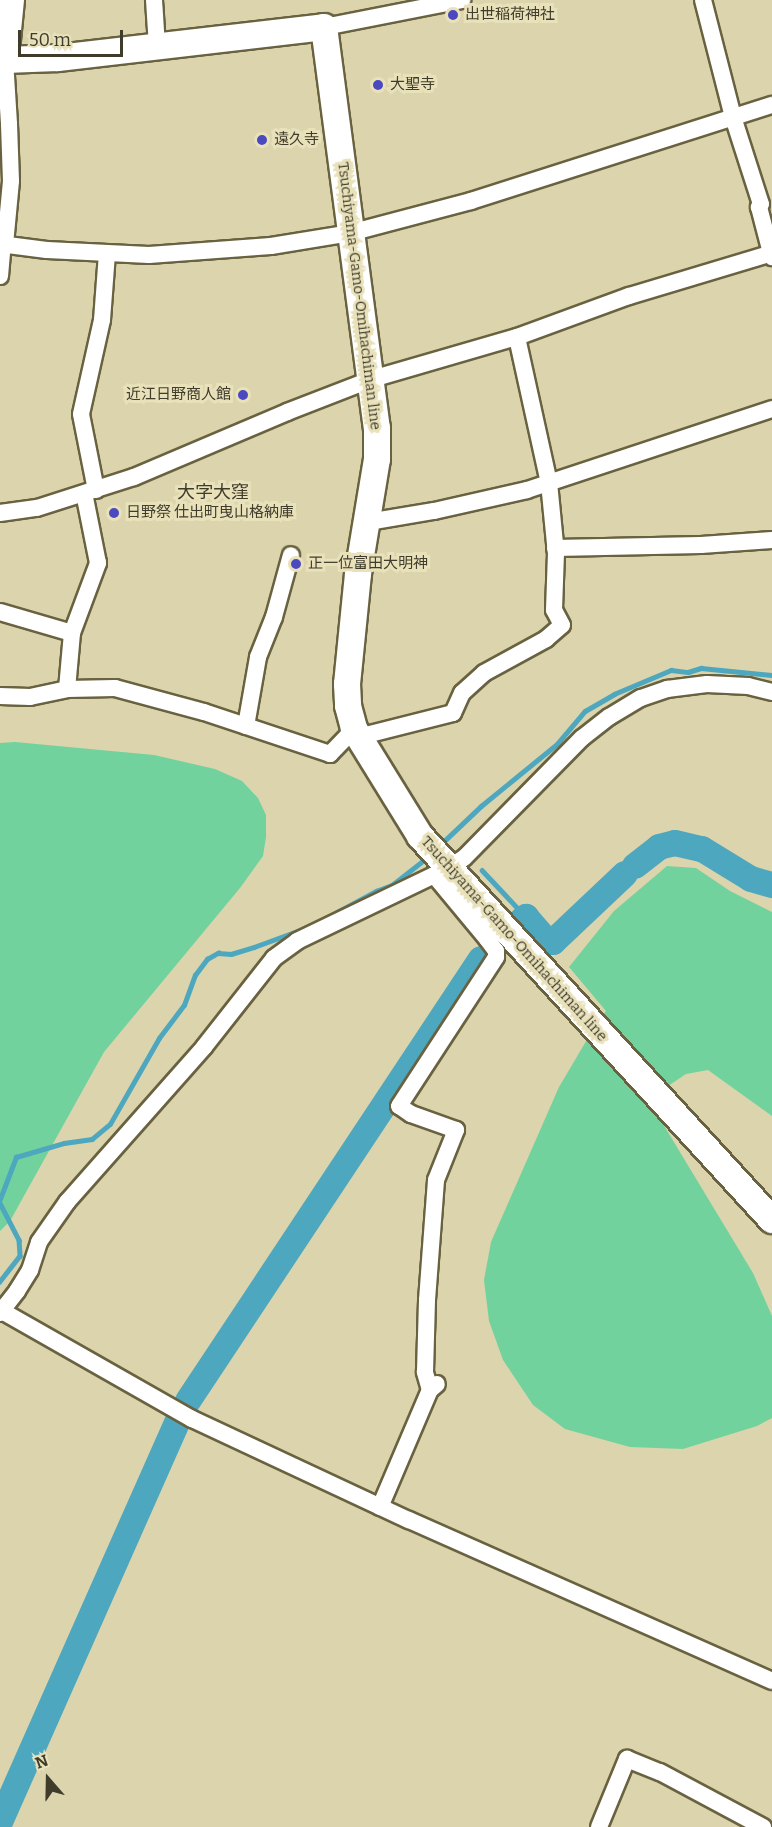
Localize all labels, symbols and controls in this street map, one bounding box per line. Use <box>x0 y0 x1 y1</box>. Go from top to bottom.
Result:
place label: 出世稲荷神社 <box>465 6 555 24</box>
marker: 出世稲荷神社 <box>446 8 460 22</box>
scale bar <box>21 18 126 56</box>
text: 50 m <box>29 29 71 51</box>
place label: 大聖寺 <box>390 76 435 94</box>
marker: 大聖寺 <box>371 78 385 92</box>
place label: 遠久寺 <box>274 131 319 149</box>
marker: 遠久寺 <box>255 133 269 147</box>
street label: Tsuchiyama-Gamo-Omihachiman line <box>334 161 384 431</box>
place label: 近江日野商人館 <box>126 386 231 404</box>
marker: 近江日野商人館 <box>236 388 250 402</box>
district label: 大字大窪 <box>177 481 249 503</box>
place label: 日野祭 仕出町曳山格納庫 <box>126 504 294 522</box>
marker: 日野祭 仕出町曳山格納庫 <box>107 506 121 520</box>
place label: 正一位富田大明神 <box>308 555 428 573</box>
marker: 正一位富田大明神 <box>289 557 303 571</box>
street label: Tsuchiyama-Gamo-Omihachiman line <box>417 833 611 1045</box>
north arrow <box>18 1749 78 1809</box>
text: N <box>33 1751 51 1773</box>

